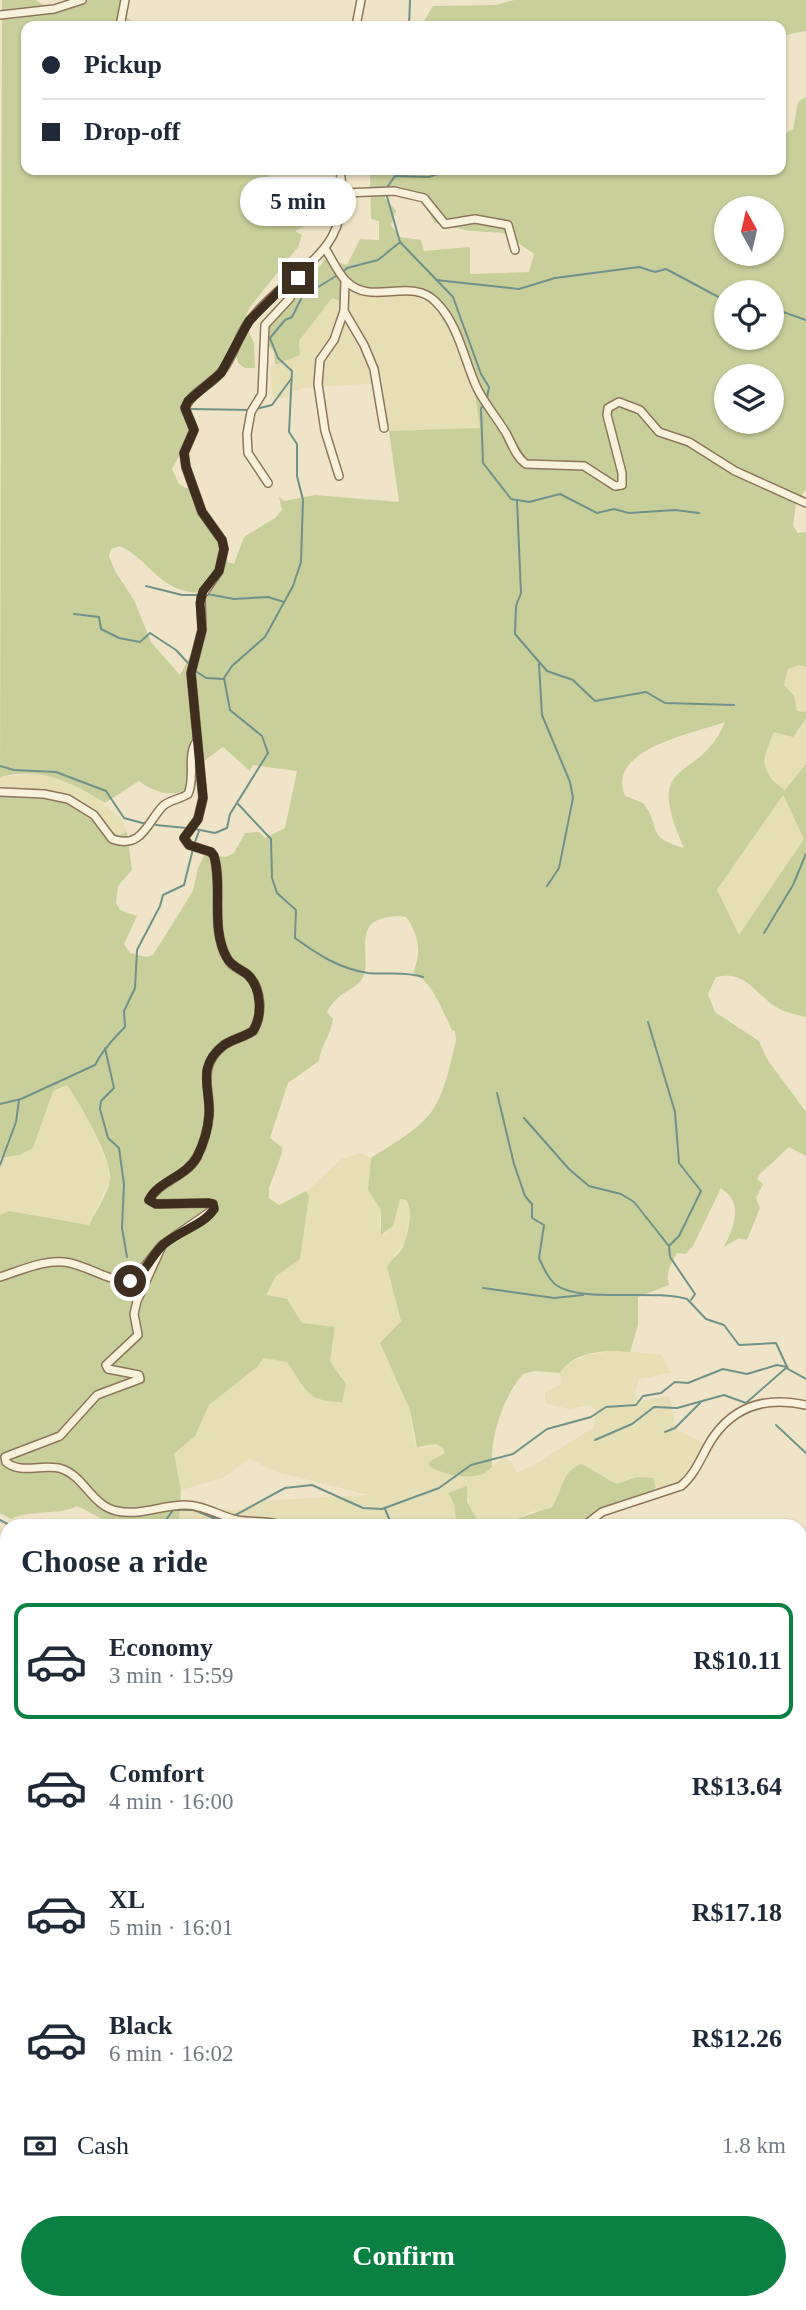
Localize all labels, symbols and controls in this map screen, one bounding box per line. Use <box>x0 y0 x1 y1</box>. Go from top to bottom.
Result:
text: Pickup <box>84 50 162 79</box>
text: Drop-off <box>84 117 180 146</box>
callout: 5 min <box>240 176 356 226</box>
text: 5 min <box>270 189 326 214</box>
north arrow <box>714 196 784 266</box>
map controls <box>714 196 784 434</box>
route end <box>282 262 314 294</box>
button: locate <box>714 280 784 350</box>
button: layers <box>714 364 784 434</box>
route start <box>114 1265 146 1297</box>
text: Choose a ride <box>21 1543 208 1579</box>
icon: car <box>25 1630 88 1693</box>
text: Economy <box>109 1633 213 1662</box>
text: R$10.11 <box>693 1646 782 1675</box>
text: 3 min · 15:59 <box>109 1663 234 1688</box>
icon: car <box>25 1756 88 1819</box>
text: Comfort <box>109 1759 204 1788</box>
text: R$13.64 <box>692 1772 782 1801</box>
text: 4 min · 16:00 <box>109 1789 234 1814</box>
icon: car <box>25 1882 88 1945</box>
text: XL <box>109 1885 145 1914</box>
text: R$17.18 <box>692 1898 782 1927</box>
text: 5 min · 16:01 <box>109 1915 234 1940</box>
icon: car <box>25 2008 88 2071</box>
text: Black <box>109 2011 173 2040</box>
text: R$12.26 <box>692 2024 782 2053</box>
text: 6 min · 16:02 <box>109 2041 234 2066</box>
icon: cash <box>21 2127 59 2165</box>
text: Cash <box>77 2131 129 2160</box>
text: 1.8 km <box>722 2133 786 2158</box>
button: Confirm <box>21 2216 786 2296</box>

